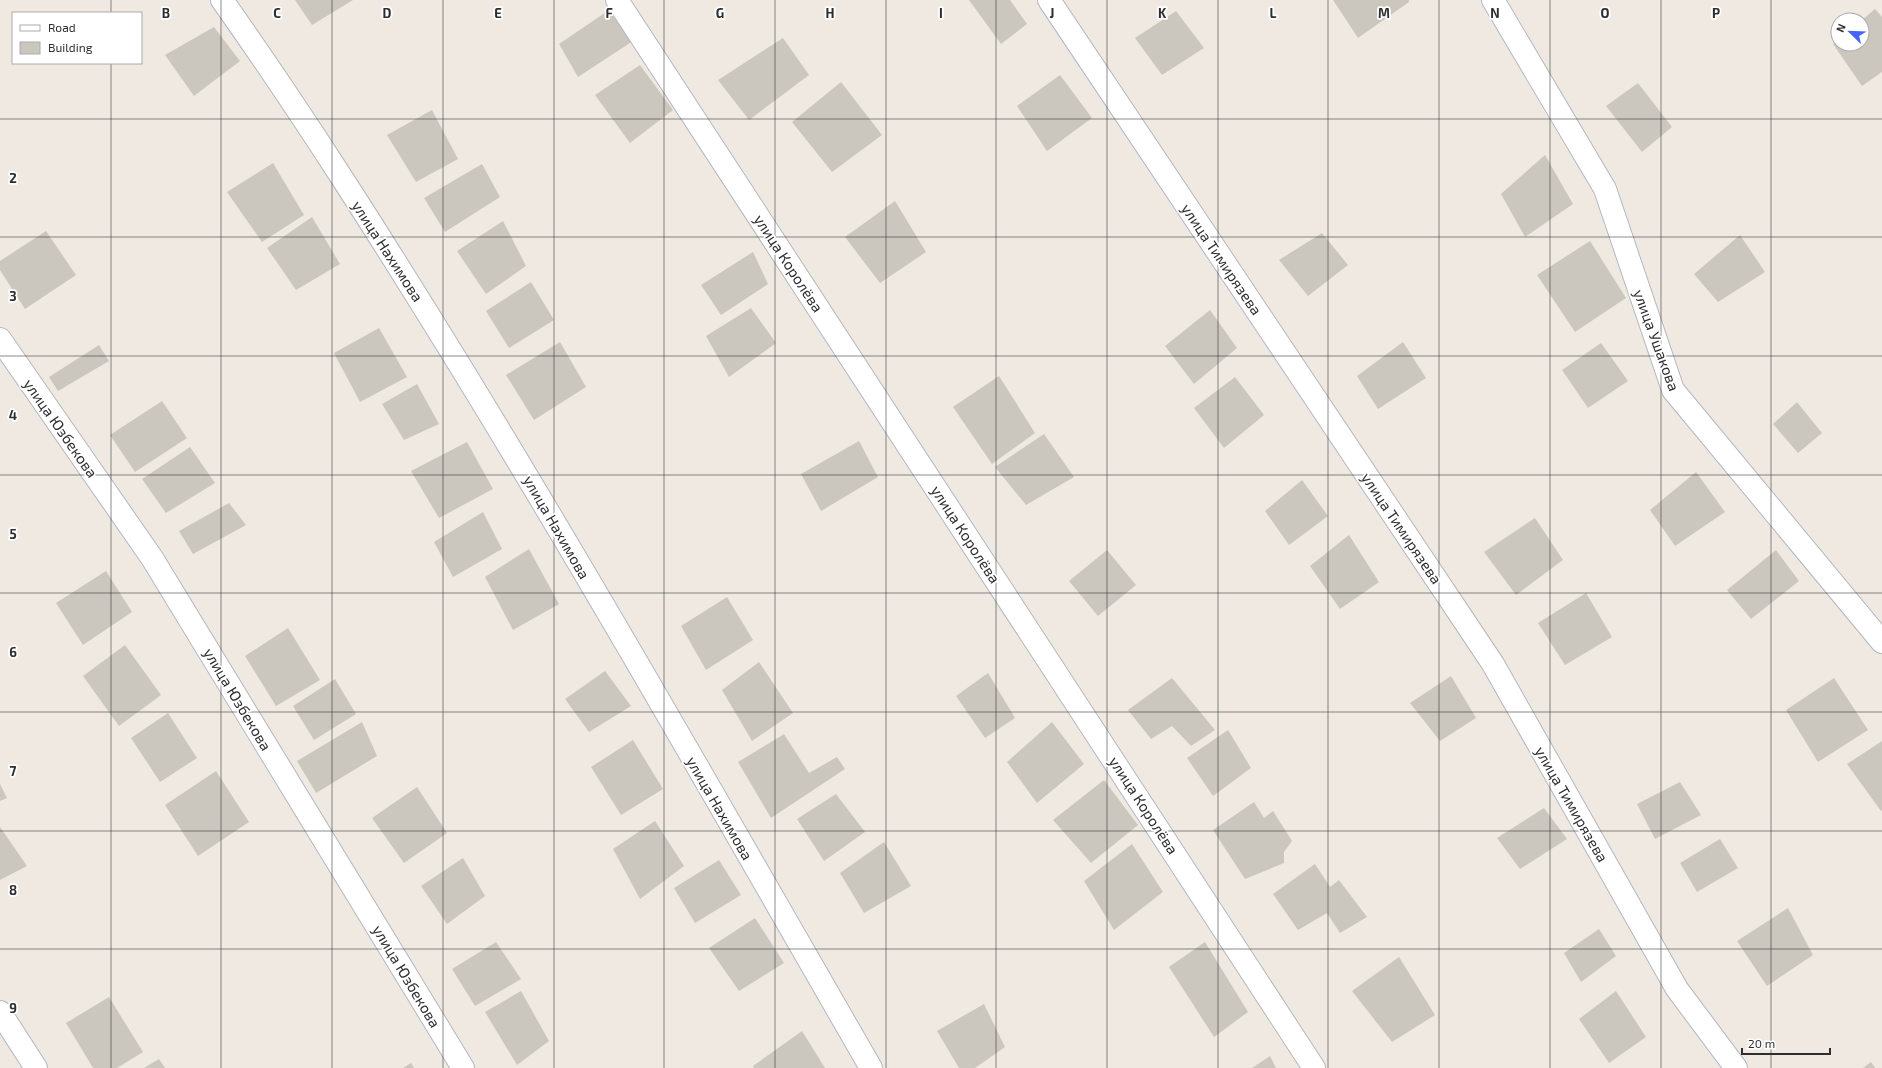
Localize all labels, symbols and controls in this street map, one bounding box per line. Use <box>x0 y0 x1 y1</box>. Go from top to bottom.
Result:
text: B <box>162 5 170 21</box>
text: C <box>273 5 281 21</box>
text: D <box>383 5 392 21</box>
text: E <box>494 5 502 21</box>
text: F <box>605 5 613 21</box>
text: G <box>716 5 724 21</box>
text: H <box>826 5 835 21</box>
text: I <box>939 5 943 21</box>
text: J <box>1050 5 1054 21</box>
text: K <box>1158 5 1167 21</box>
text: L <box>1270 5 1277 21</box>
text: M <box>1378 5 1390 21</box>
text: N <box>1490 5 1500 21</box>
text: O <box>1601 5 1610 21</box>
text: P <box>1712 5 1720 21</box>
legend <box>12 12 142 64</box>
north arrow <box>1830 12 1870 52</box>
text: Road <box>48 20 76 34</box>
text: N <box>1833 22 1848 34</box>
text: Building <box>48 40 93 54</box>
text: 2 <box>9 170 17 186</box>
street label: улица Нахимова <box>348 197 427 305</box>
street label: улица Тимирязева <box>1177 200 1266 319</box>
street label: улица Королёва <box>750 211 827 316</box>
street label: улица Ушакова <box>1629 287 1684 394</box>
text: 3 <box>9 288 17 304</box>
street label: улица Юзбекова <box>19 375 102 481</box>
text: 4 <box>9 407 17 423</box>
street label: улица Тимирязева <box>1357 469 1446 588</box>
street label: улица Нахимова <box>519 472 594 583</box>
street label: улица Королёва <box>927 482 1004 587</box>
text: 5 <box>9 526 17 542</box>
text: 6 <box>9 644 17 660</box>
street label: улица Юзбекова <box>199 644 276 754</box>
street label: улица Тимирязева <box>1531 743 1612 866</box>
street label: улица Нахимова <box>682 753 757 864</box>
street label: улица Королёва <box>1105 753 1182 858</box>
text: 7 <box>10 763 17 779</box>
text: 8 <box>9 882 17 898</box>
street label: улица Юзбекова <box>368 921 445 1031</box>
text: 9 <box>9 1000 17 1016</box>
scale bar <box>1742 1030 1830 1056</box>
text: 20 m <box>1748 1036 1775 1050</box>

